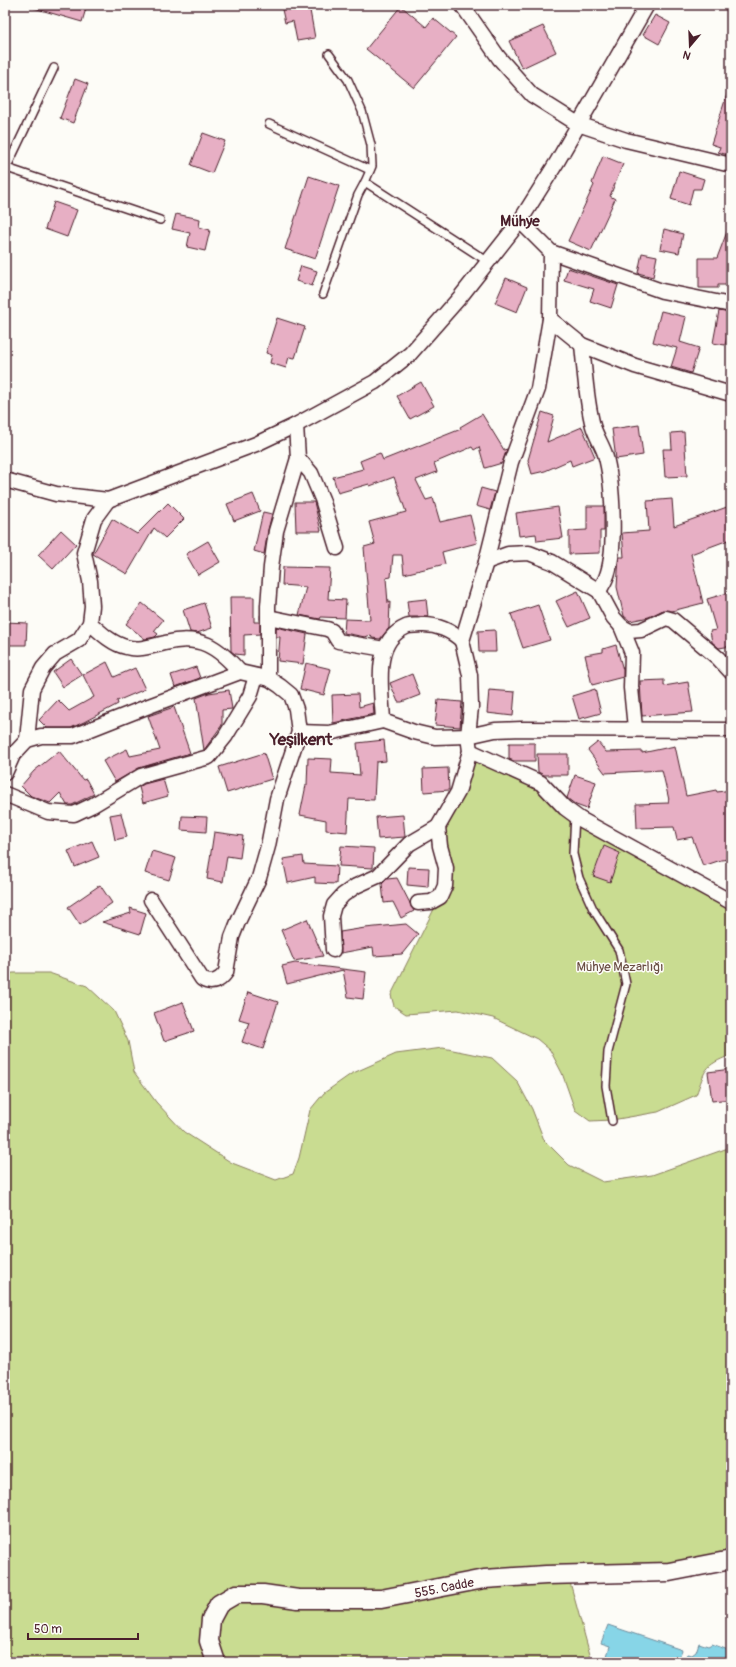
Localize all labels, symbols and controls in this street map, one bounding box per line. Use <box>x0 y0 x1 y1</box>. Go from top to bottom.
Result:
north arrow <box>670 26 710 66</box>
text: N <box>681 47 693 62</box>
district label: Mühye <box>500 212 540 231</box>
district label: Yeşilkent <box>269 729 333 750</box>
park label: Mühye Mezarlığı <box>577 959 663 975</box>
street label: 555. Cadde <box>413 1574 476 1602</box>
scale bar <box>28 1615 138 1641</box>
text: 50 m <box>34 1622 62 1637</box>

